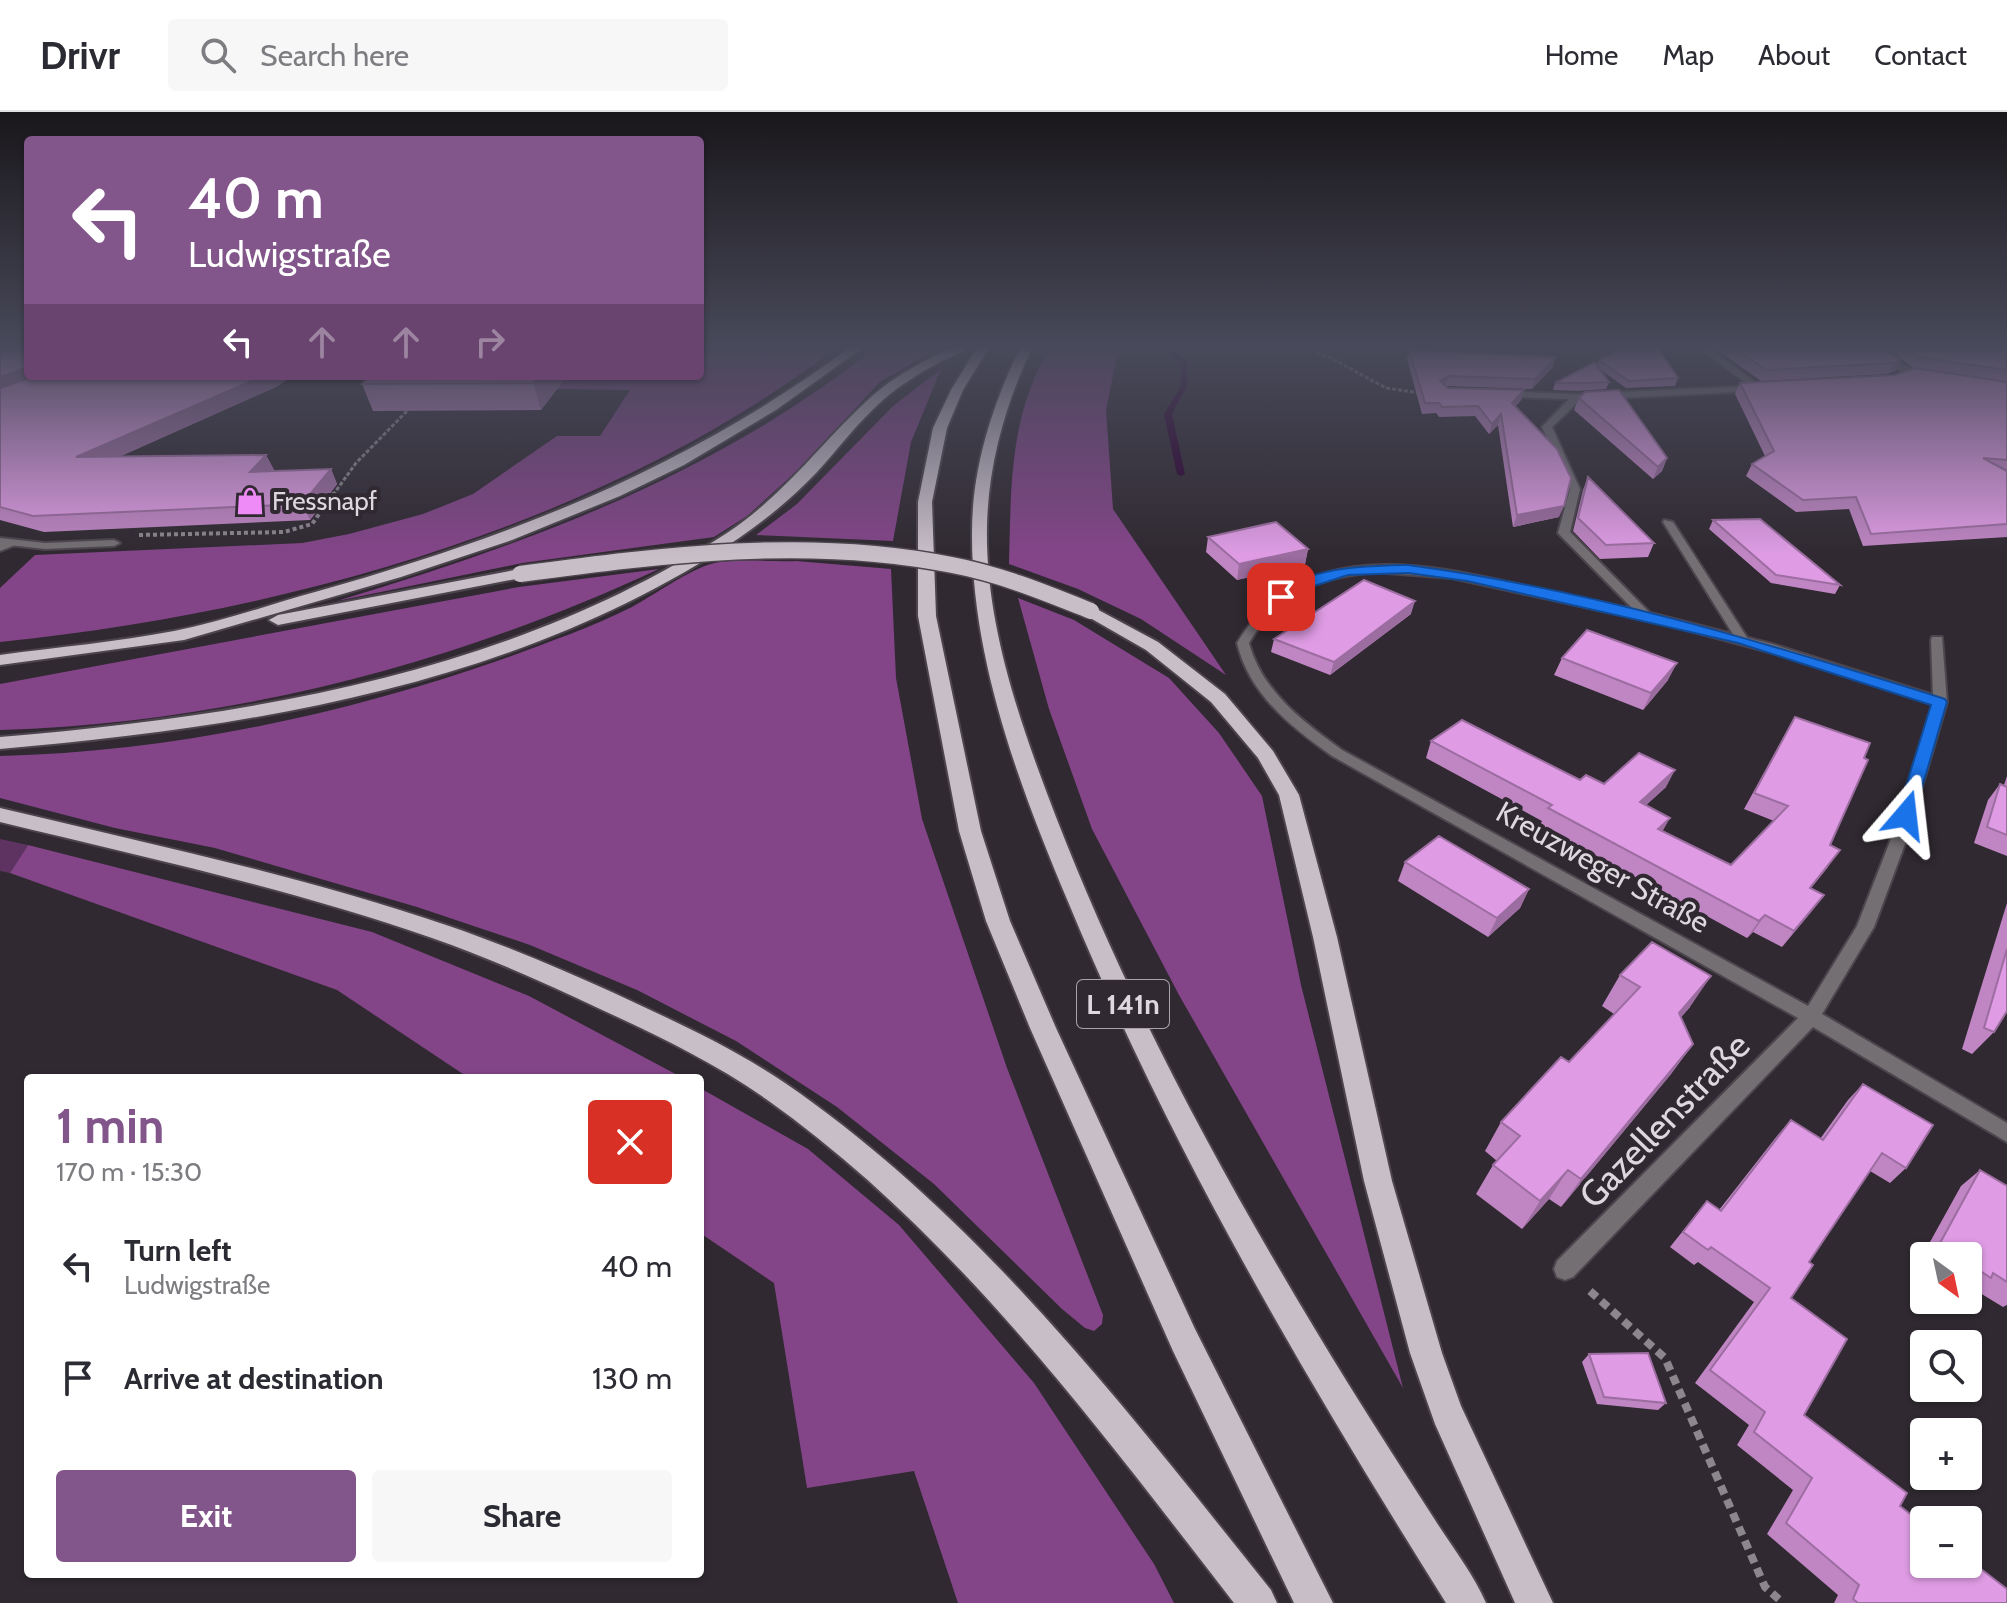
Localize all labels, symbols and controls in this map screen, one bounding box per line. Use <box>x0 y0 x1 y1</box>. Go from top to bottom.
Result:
search box <box>168 19 728 91</box>
text: Drivr <box>40 32 120 79</box>
icon: search <box>196 33 240 77</box>
text: Search here <box>260 37 409 74</box>
text: Home <box>1545 38 1618 72</box>
text: Map <box>1662 38 1714 72</box>
text: About <box>1758 38 1830 72</box>
text: Contact <box>1874 38 1967 72</box>
text: 40 m <box>188 164 324 232</box>
icon: left <box>56 168 160 272</box>
text: Ludwigstraße <box>188 232 391 276</box>
icon: left <box>216 320 260 364</box>
icon: ahead <box>300 320 344 364</box>
icon: ahead <box>384 320 428 364</box>
icon: right <box>468 320 512 364</box>
place label: Fressnapf <box>272 485 378 517</box>
shop icon: Fressnapf <box>235 486 265 516</box>
pin <box>1247 563 1315 631</box>
icon: arrive <box>1259 575 1303 619</box>
position arrow <box>1864 773 1948 857</box>
street label: Kreuzweger Straße <box>1490 793 1716 941</box>
road number: L 141n <box>1077 980 1169 1028</box>
street label: Gazellenstraße <box>1570 1023 1758 1217</box>
text: 1 min <box>56 1097 164 1155</box>
button: close <box>588 1100 672 1184</box>
text: 170 m · 15:30 <box>56 1156 202 1188</box>
text: Turn left <box>124 1232 232 1269</box>
north arrow <box>1910 1242 1982 1314</box>
map controls <box>1910 1242 1982 1578</box>
icon: left <box>56 1244 100 1288</box>
text: 40 m <box>601 1248 672 1285</box>
text: Ludwigstraße <box>124 1269 270 1301</box>
button: search <box>1910 1330 1982 1402</box>
icon: arrive <box>56 1356 100 1400</box>
text: Arrive at destination <box>124 1360 384 1397</box>
text: 130 m <box>592 1360 672 1397</box>
button: + <box>1910 1418 1982 1490</box>
button: Exit <box>56 1470 356 1562</box>
button: Share <box>372 1470 672 1562</box>
button: − <box>1910 1506 1982 1578</box>

